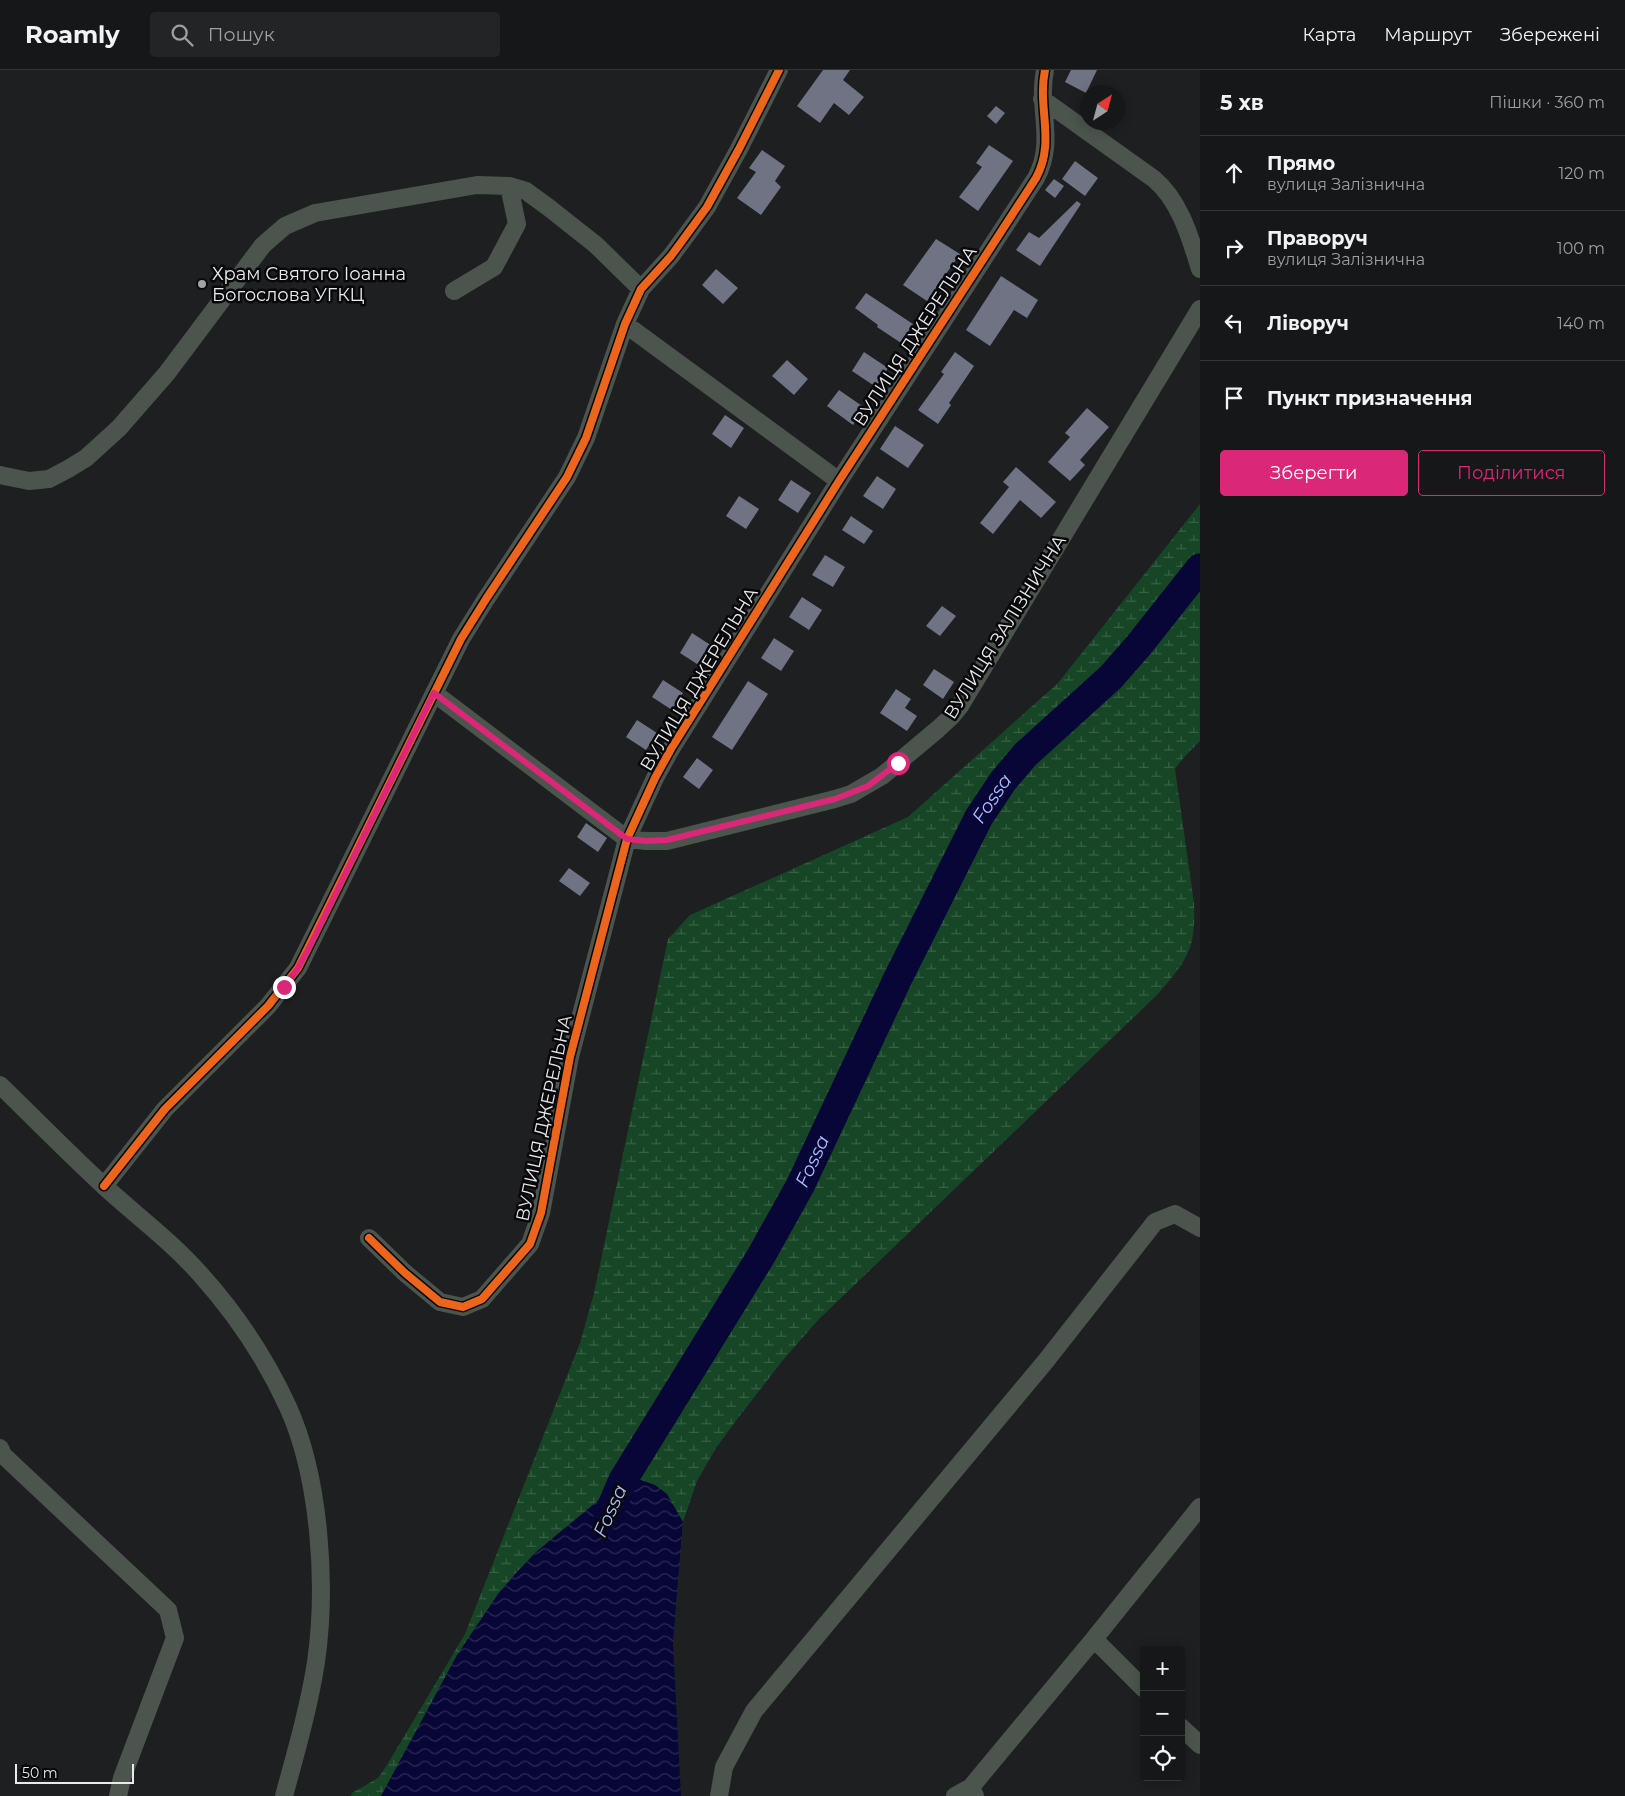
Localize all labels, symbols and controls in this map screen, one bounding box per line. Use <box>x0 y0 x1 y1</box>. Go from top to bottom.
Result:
search box <box>150 12 500 57</box>
text: Roamly <box>25 20 120 49</box>
icon: search <box>168 21 196 49</box>
text: Пошук <box>208 23 275 46</box>
text: Карта <box>1303 24 1356 46</box>
text: Маршрут <box>1384 24 1472 46</box>
text: Збережені <box>1500 24 1600 46</box>
north arrow <box>1080 85 1125 130</box>
text: 5 хв <box>1220 90 1264 115</box>
text: Пішки · 360 m <box>1489 93 1605 112</box>
text: Прямо <box>1267 152 1335 175</box>
icon: ahead <box>1220 159 1248 187</box>
text: 120 m <box>1558 164 1605 183</box>
text: вулиця Залізнична <box>1267 175 1425 194</box>
text: Праворуч <box>1267 227 1368 250</box>
icon: right <box>1220 234 1248 262</box>
text: 100 m <box>1557 239 1605 258</box>
street label: ВУЛИЦЯ ДЖЕРЕЛЬНА <box>848 241 982 430</box>
text: вулиця Залізнична <box>1267 250 1425 269</box>
place label: Храм Святого Іоанна Богослова УГКЦ <box>212 263 406 306</box>
marker: Храм Святого Іоанна Богослова УГКЦ <box>196 278 208 290</box>
icon: left <box>1220 309 1248 337</box>
text: Ліворуч <box>1267 312 1349 335</box>
text: 140 m <box>1557 314 1605 333</box>
icon: arrive <box>1220 384 1248 412</box>
text: Пункт призначення <box>1267 387 1473 410</box>
button: Зберегти <box>1220 450 1408 496</box>
button: Поділитися <box>1418 450 1605 496</box>
street label: ВУЛИЦЯ ЗАЛІЗНИЧНА <box>939 530 1071 723</box>
street label: ВУЛИЦЯ ДЖЕРЕЛЬНА <box>635 583 763 775</box>
route start <box>887 752 910 775</box>
water label: Fossa <box>967 768 1016 828</box>
route end <box>273 976 296 999</box>
street label: ВУЛИЦЯ ДЖЕРЕЛЬНА <box>511 1012 577 1223</box>
water label: Fossa <box>790 1131 834 1191</box>
water label: Fossa <box>588 1481 632 1541</box>
map controls <box>1140 1646 1185 1781</box>
button: + <box>1140 1646 1185 1691</box>
button: − <box>1140 1691 1185 1736</box>
button: locate <box>1140 1736 1185 1781</box>
scale bar <box>15 1761 134 1784</box>
text: 50 m <box>22 1764 58 1782</box>

